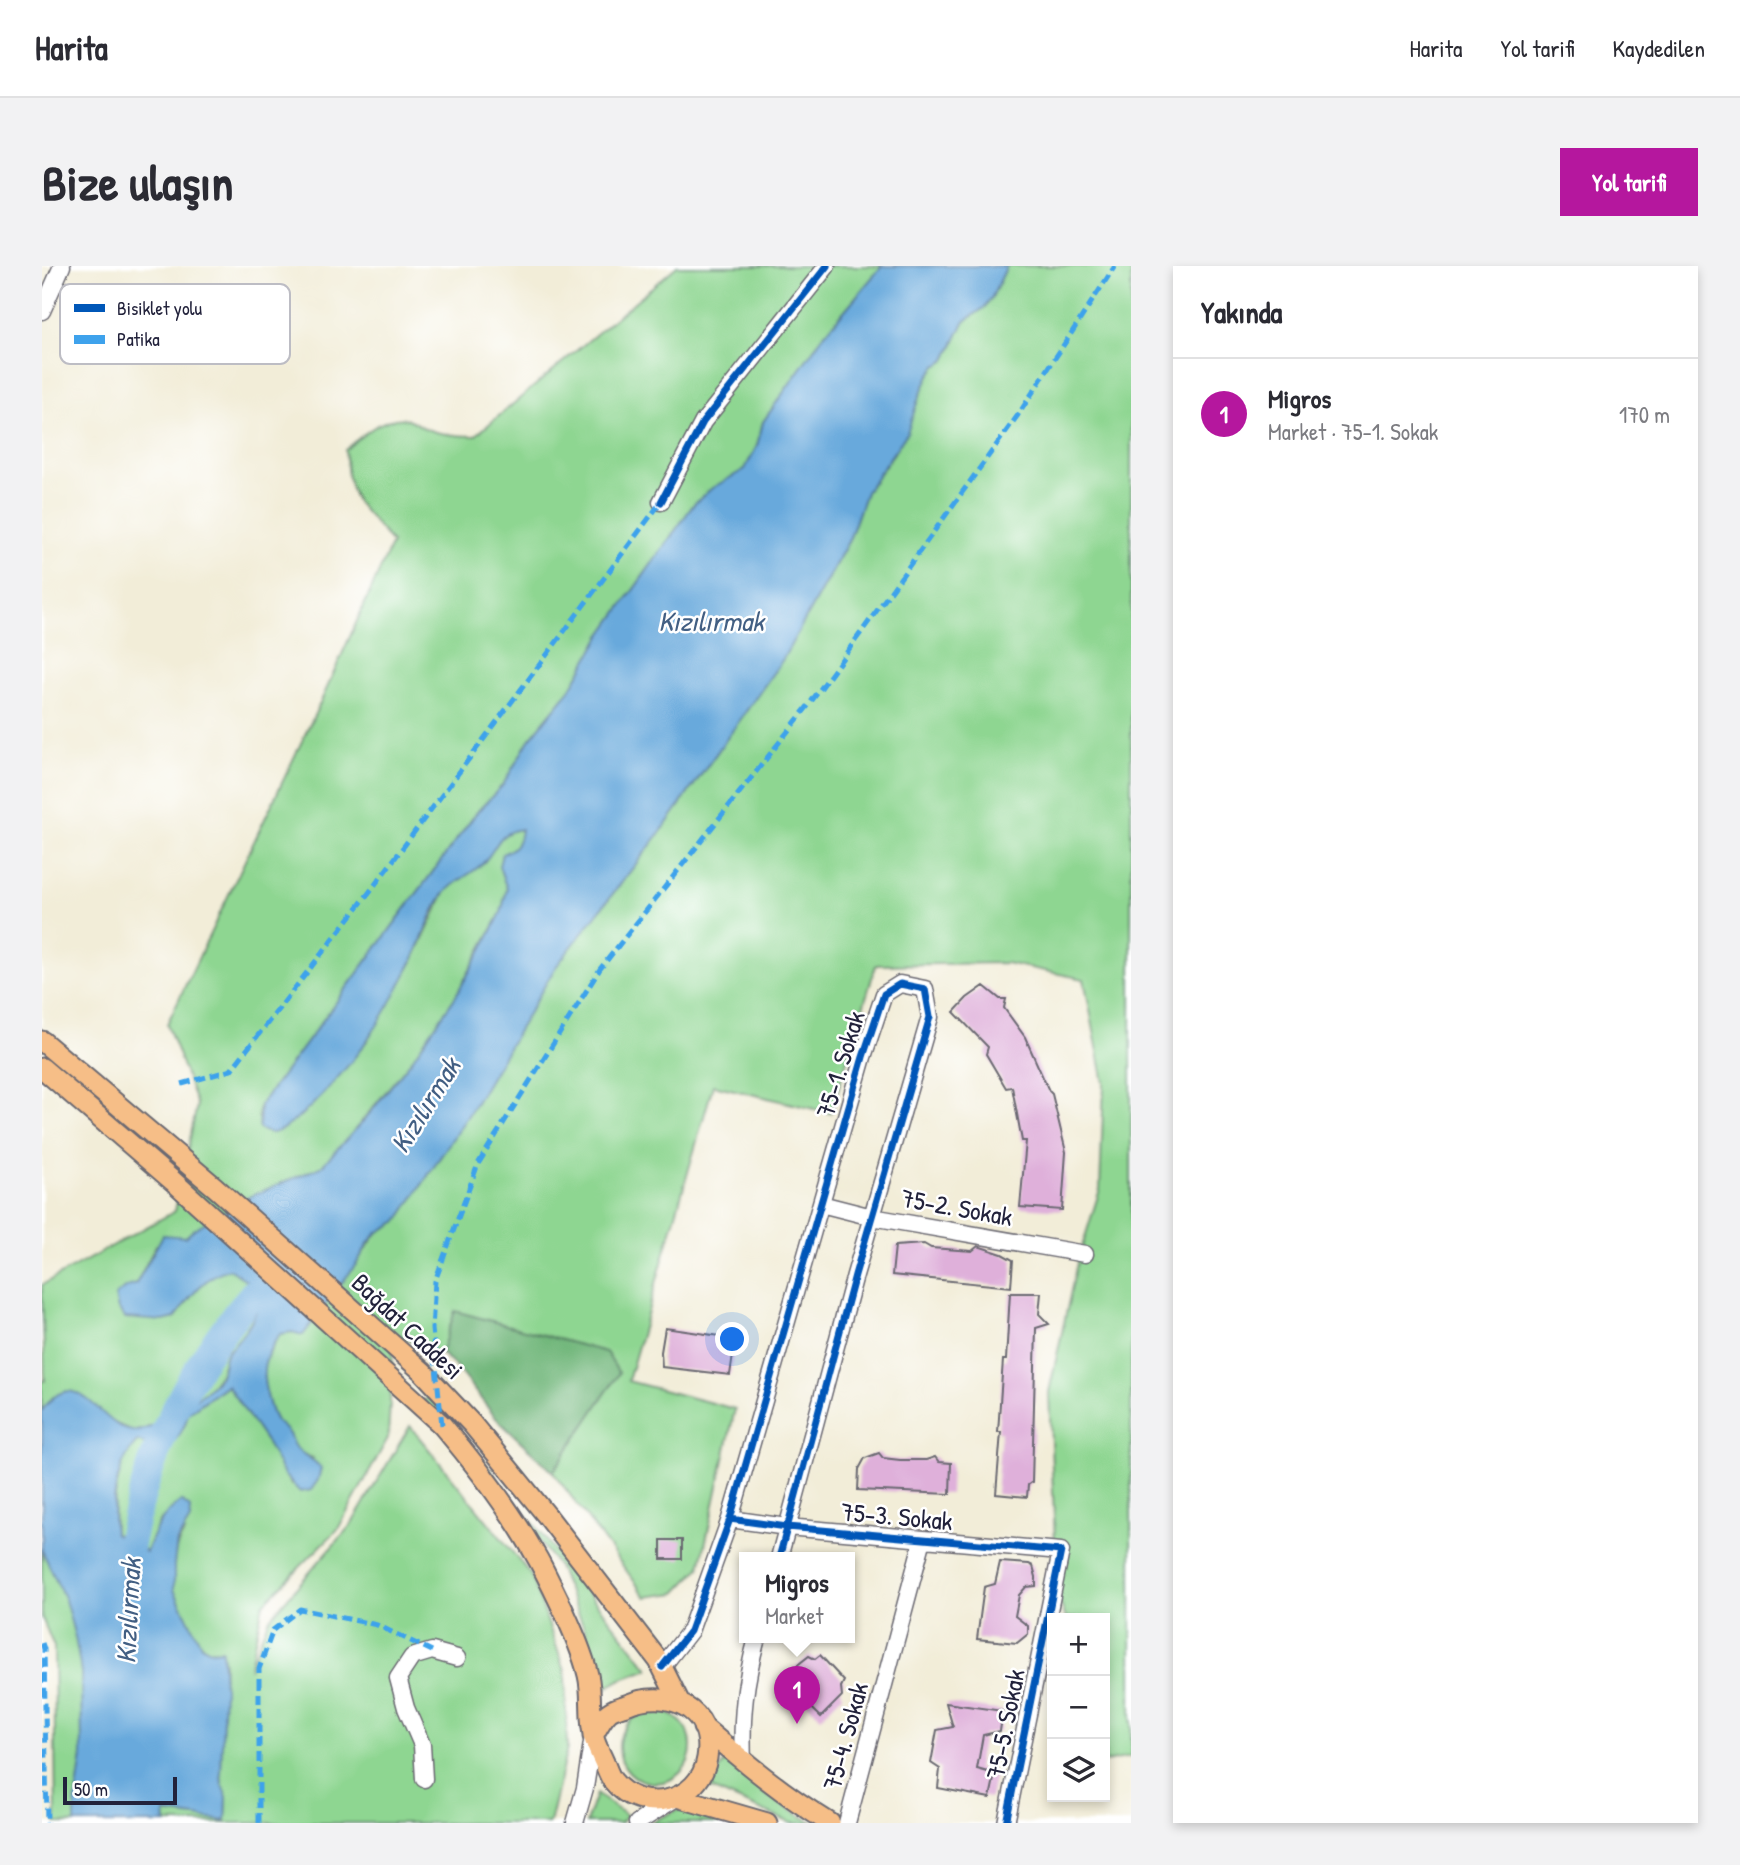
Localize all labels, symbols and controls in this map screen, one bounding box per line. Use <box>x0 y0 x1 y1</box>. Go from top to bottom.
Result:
text: Harita <box>35 26 108 70</box>
text: Harita <box>1409 32 1462 64</box>
text: Yol tarifi <box>1500 32 1574 64</box>
text: Kaydedilen <box>1612 32 1705 64</box>
button: Yol tarifi <box>1560 148 1698 216</box>
text: Bize ulaşın <box>42 149 233 215</box>
legend <box>60 284 290 364</box>
text: Yakında <box>1201 292 1282 332</box>
text: Bisiklet yolu <box>117 295 203 321</box>
text: Patika <box>117 326 160 352</box>
text: Migros <box>1268 381 1331 416</box>
text: 1 <box>1220 399 1228 430</box>
text: 170 m <box>1619 399 1670 430</box>
text: Market · 75-1. Sokak <box>1268 416 1438 447</box>
water label: Kızılırmak <box>658 602 766 640</box>
street label: 75-1. Sokak <box>807 1006 873 1121</box>
water label: Kızılırmak <box>381 1048 470 1160</box>
street label: 75-2. Sokak <box>899 1180 1016 1234</box>
street label: Bağdat Caddesi <box>344 1265 472 1387</box>
your location <box>715 1322 749 1356</box>
street label: 75-3. Sokak <box>840 1494 954 1538</box>
popup <box>739 1552 855 1643</box>
water label: Kızılırmak <box>106 1555 150 1665</box>
text: Migros <box>765 1565 829 1600</box>
text: Market <box>765 1600 823 1631</box>
map controls <box>1047 1613 1110 1802</box>
button: + <box>1047 1613 1110 1676</box>
pin: 1 <box>774 1666 820 1724</box>
street label: 75-5. Sokak <box>977 1666 1033 1782</box>
button: − <box>1047 1676 1110 1739</box>
street label: 75-4. Sokak <box>814 1678 876 1794</box>
button: layers <box>1047 1739 1110 1802</box>
scale bar <box>63 1774 177 1806</box>
text: 50 m <box>74 1776 108 1802</box>

